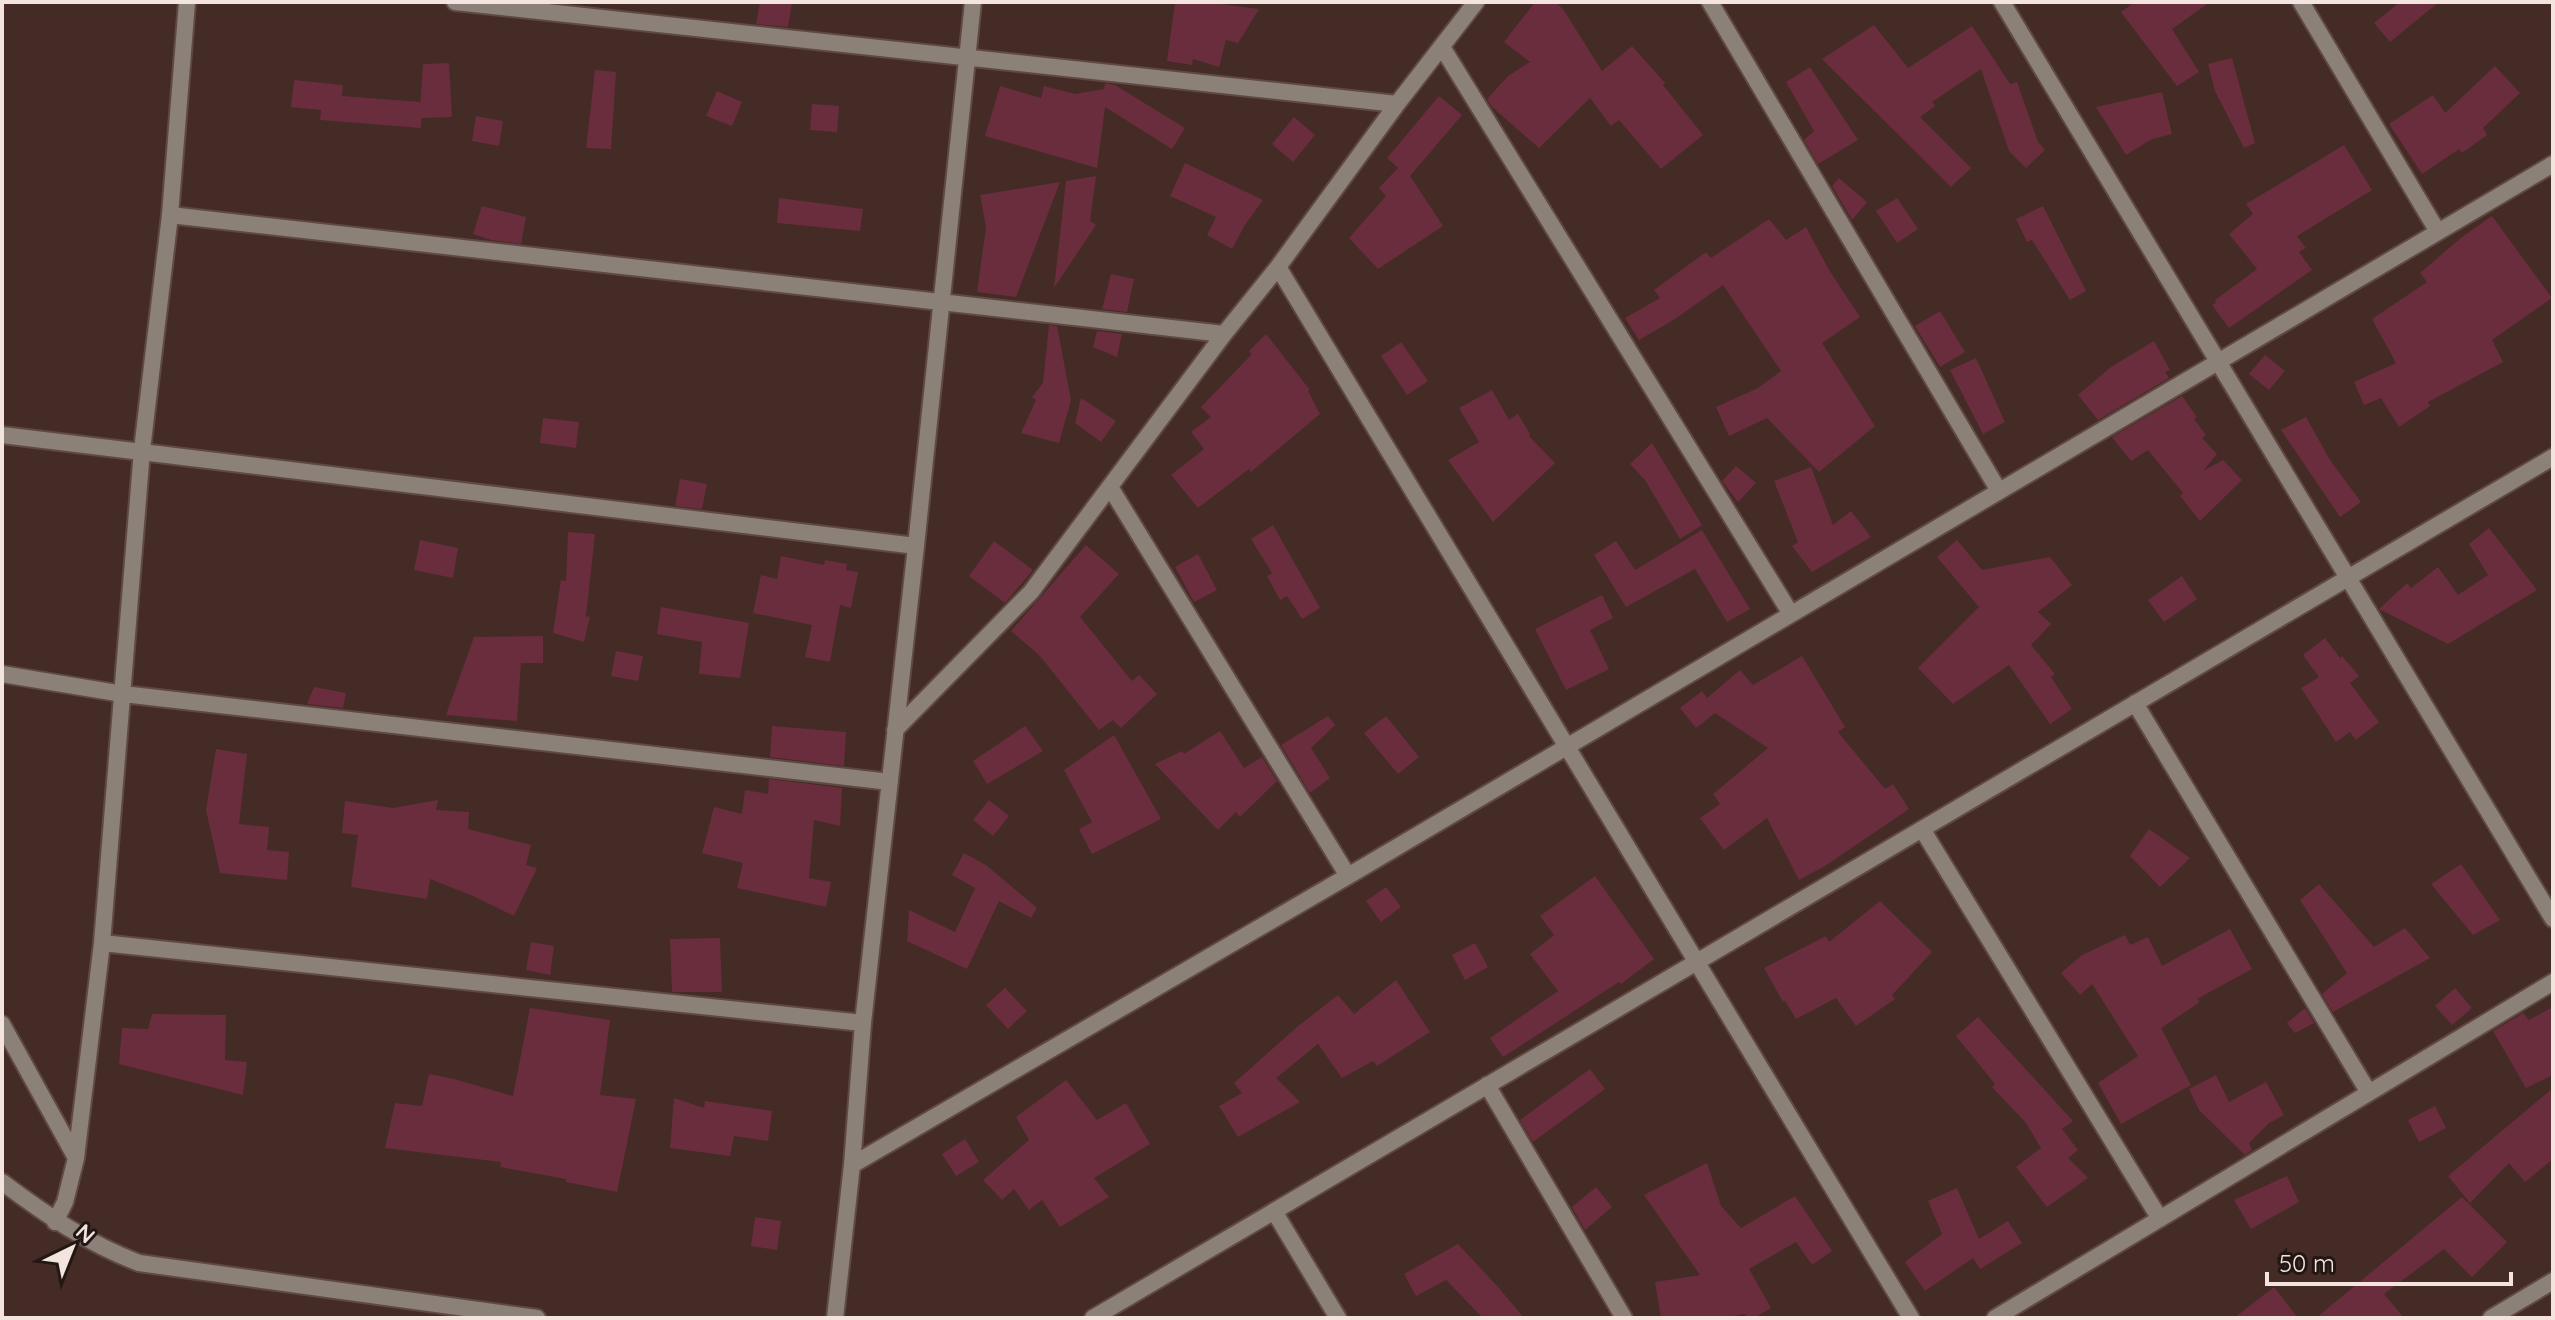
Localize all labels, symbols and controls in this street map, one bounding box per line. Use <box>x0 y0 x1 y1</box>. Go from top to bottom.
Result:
north arrow <box>32 1208 112 1288</box>
text: N <box>70 1218 101 1249</box>
scale bar <box>2267 1236 2511 1286</box>
text: 50 m <box>2279 1248 2335 1278</box>

